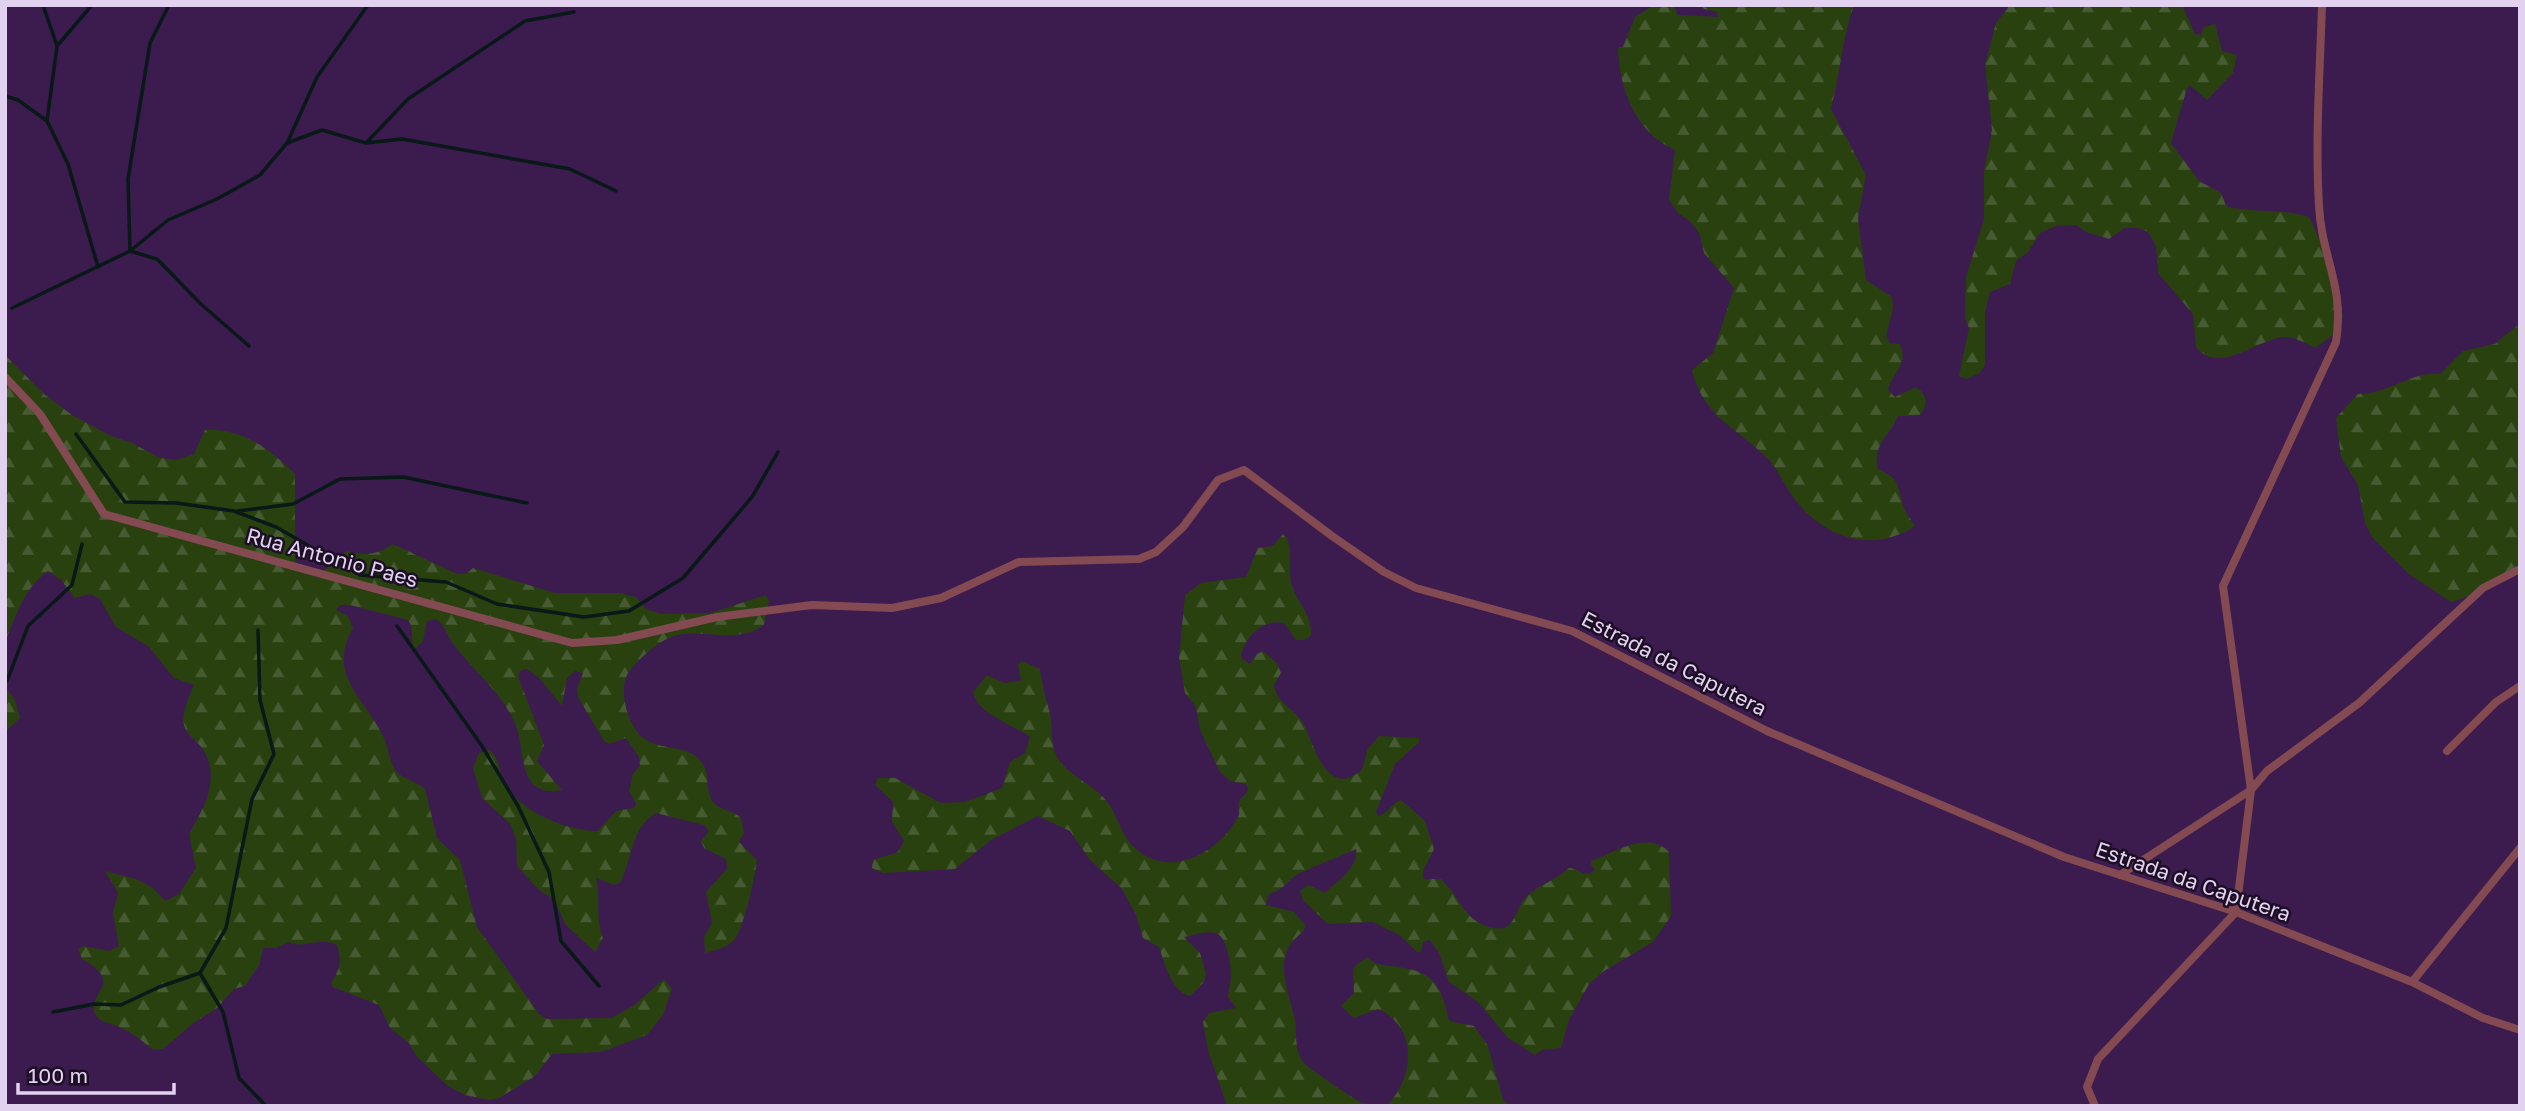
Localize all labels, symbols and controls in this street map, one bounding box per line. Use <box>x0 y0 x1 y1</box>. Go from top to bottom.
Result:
street label: Rua Antonio Paes <box>244 522 421 592</box>
street label: Estrada da Caputera <box>1577 605 1771 721</box>
street label: Estrada da Caputera <box>2092 835 2294 927</box>
scale bar <box>18 1052 173 1096</box>
text: 100 m <box>28 1062 88 1088</box>

